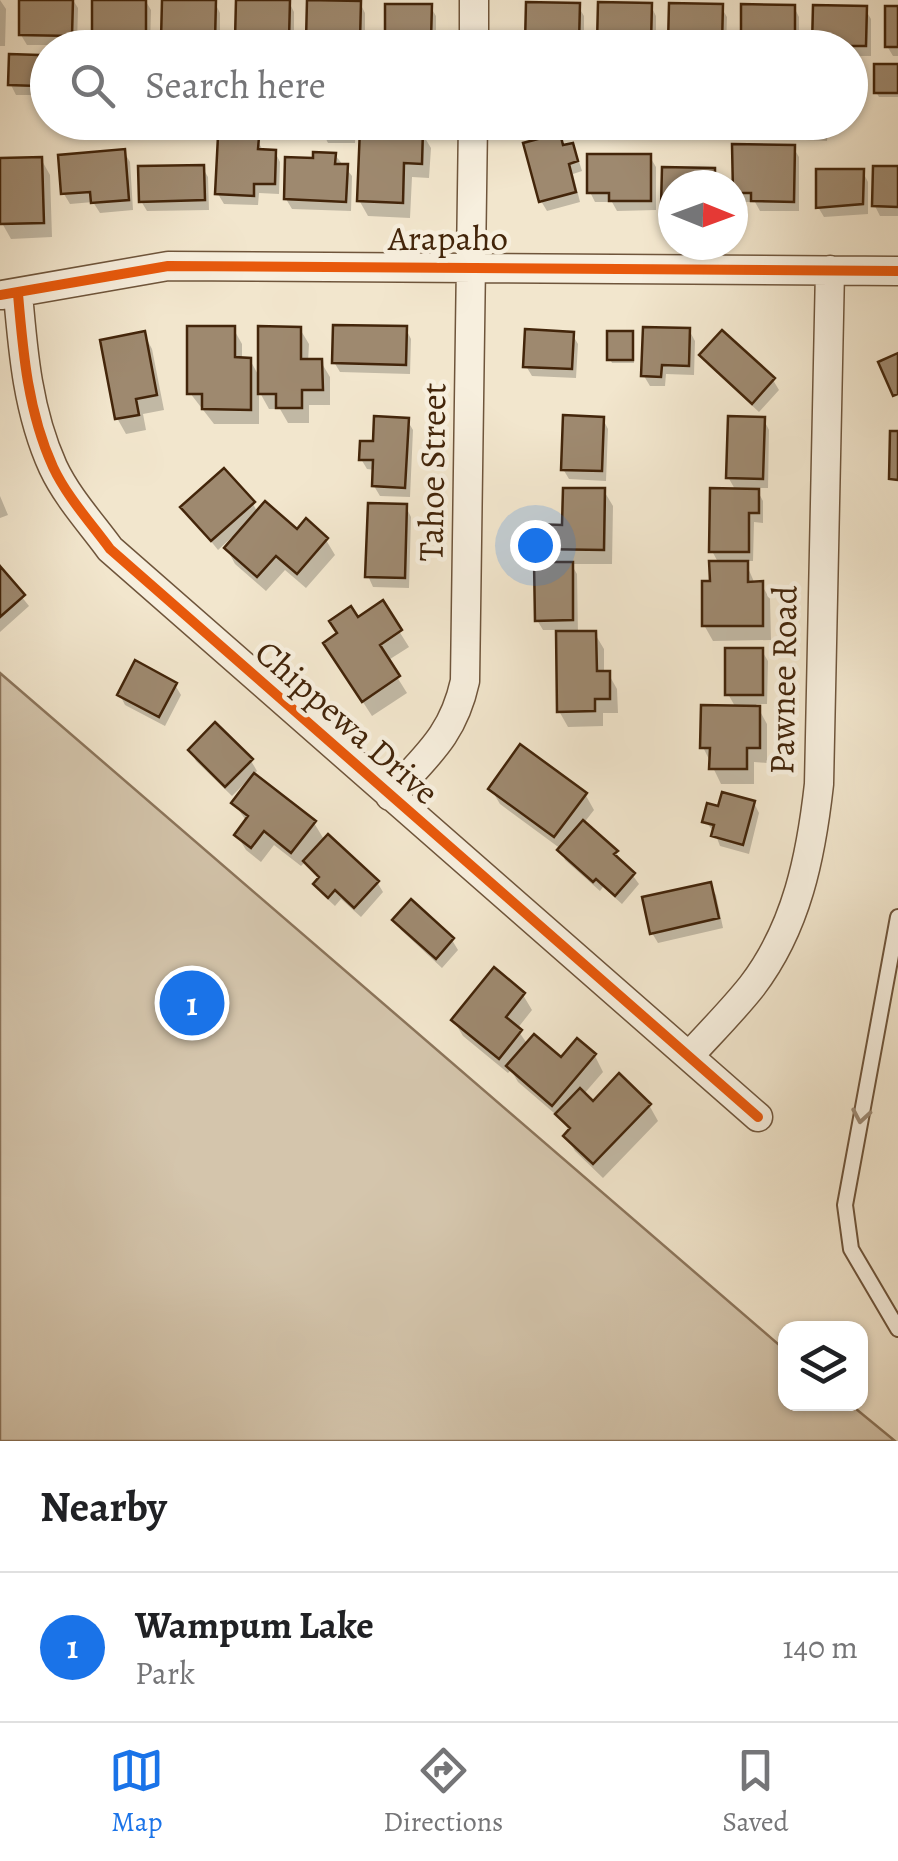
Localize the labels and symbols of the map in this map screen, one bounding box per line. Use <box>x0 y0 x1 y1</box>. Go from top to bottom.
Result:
north arrow <box>658 170 748 260</box>
street label: Arapaho <box>387 214 508 262</box>
street label: Tahoe Street <box>406 382 458 562</box>
your location <box>510 520 561 571</box>
street label: Pawnee Road <box>757 585 809 775</box>
street label: Chippewa Drive <box>245 629 449 815</box>
pin: 1 <box>160 966 224 1040</box>
one-way arrow <box>851 1108 872 1125</box>

